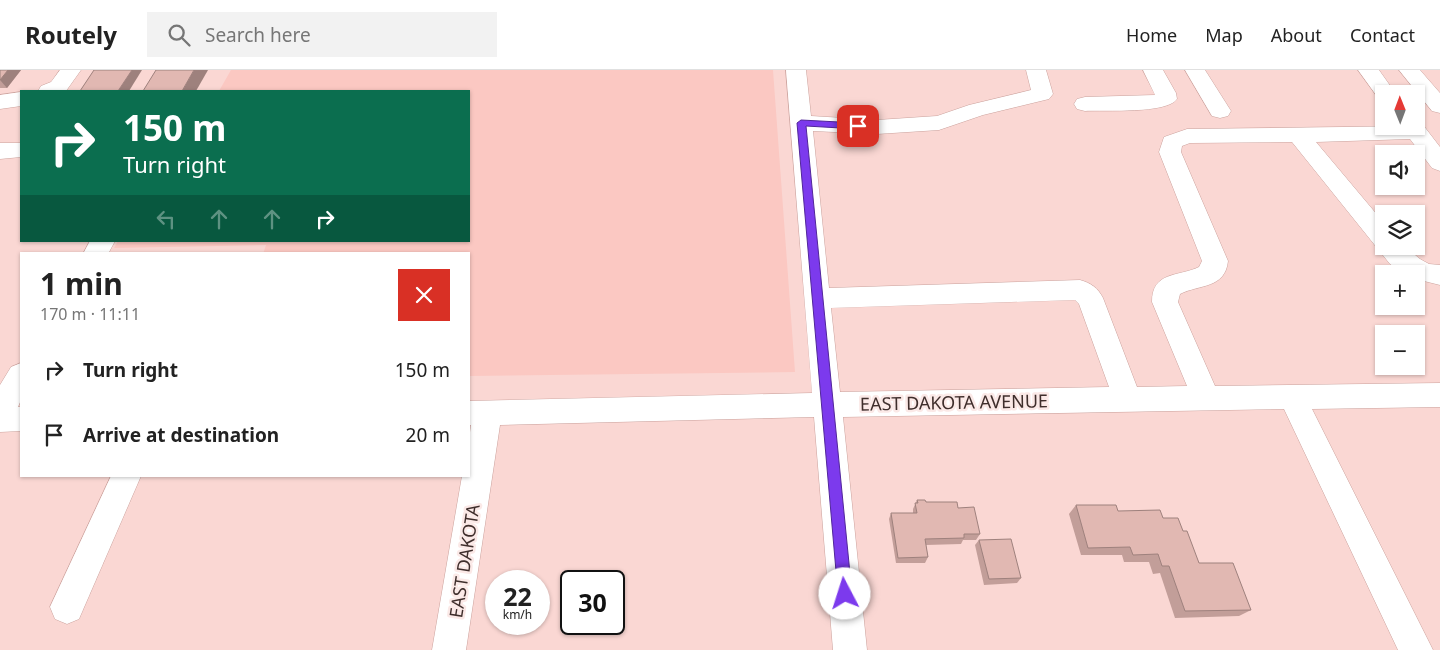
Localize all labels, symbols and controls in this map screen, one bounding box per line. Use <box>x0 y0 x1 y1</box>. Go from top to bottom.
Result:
search box <box>147 12 497 57</box>
text: Routely <box>25 18 117 51</box>
icon: search <box>165 21 193 49</box>
text: Search here <box>205 22 311 48</box>
text: Home <box>1126 23 1177 47</box>
text: Map <box>1205 23 1243 47</box>
text: About <box>1271 23 1322 47</box>
text: Contact <box>1350 23 1415 47</box>
north arrow <box>1375 85 1425 135</box>
map controls <box>1375 85 1425 375</box>
text: 150 m <box>123 104 226 151</box>
pin <box>837 105 879 147</box>
icon: right <box>40 110 105 175</box>
icon: arrive <box>844 112 872 140</box>
button: sound <box>1375 145 1425 195</box>
text: Turn right <box>123 149 226 179</box>
icon: left <box>152 205 180 233</box>
icon: ahead <box>205 205 233 233</box>
icon: ahead <box>258 205 286 233</box>
icon: right <box>311 205 339 233</box>
button: layers <box>1375 205 1425 255</box>
text: 1 min <box>40 263 123 304</box>
button: + <box>1375 265 1425 315</box>
button: close <box>398 269 450 321</box>
text: 170 m · 11:11 <box>40 303 140 325</box>
button: − <box>1375 325 1425 375</box>
icon: right <box>40 356 68 384</box>
text: Turn right <box>83 357 178 383</box>
text: 150 m <box>395 357 450 383</box>
street label: EAST DAKOTA AVENUE <box>860 388 1048 416</box>
icon: arrive <box>40 421 68 449</box>
text: Arrive at destination <box>83 422 279 448</box>
text: 20 m <box>406 422 450 448</box>
street label: EAST DAKOTA <box>443 502 485 620</box>
position arrow <box>818 567 870 619</box>
speed limit sign: 30 <box>560 570 625 635</box>
text: 22 <box>503 579 532 613</box>
text: km/h <box>503 606 532 623</box>

